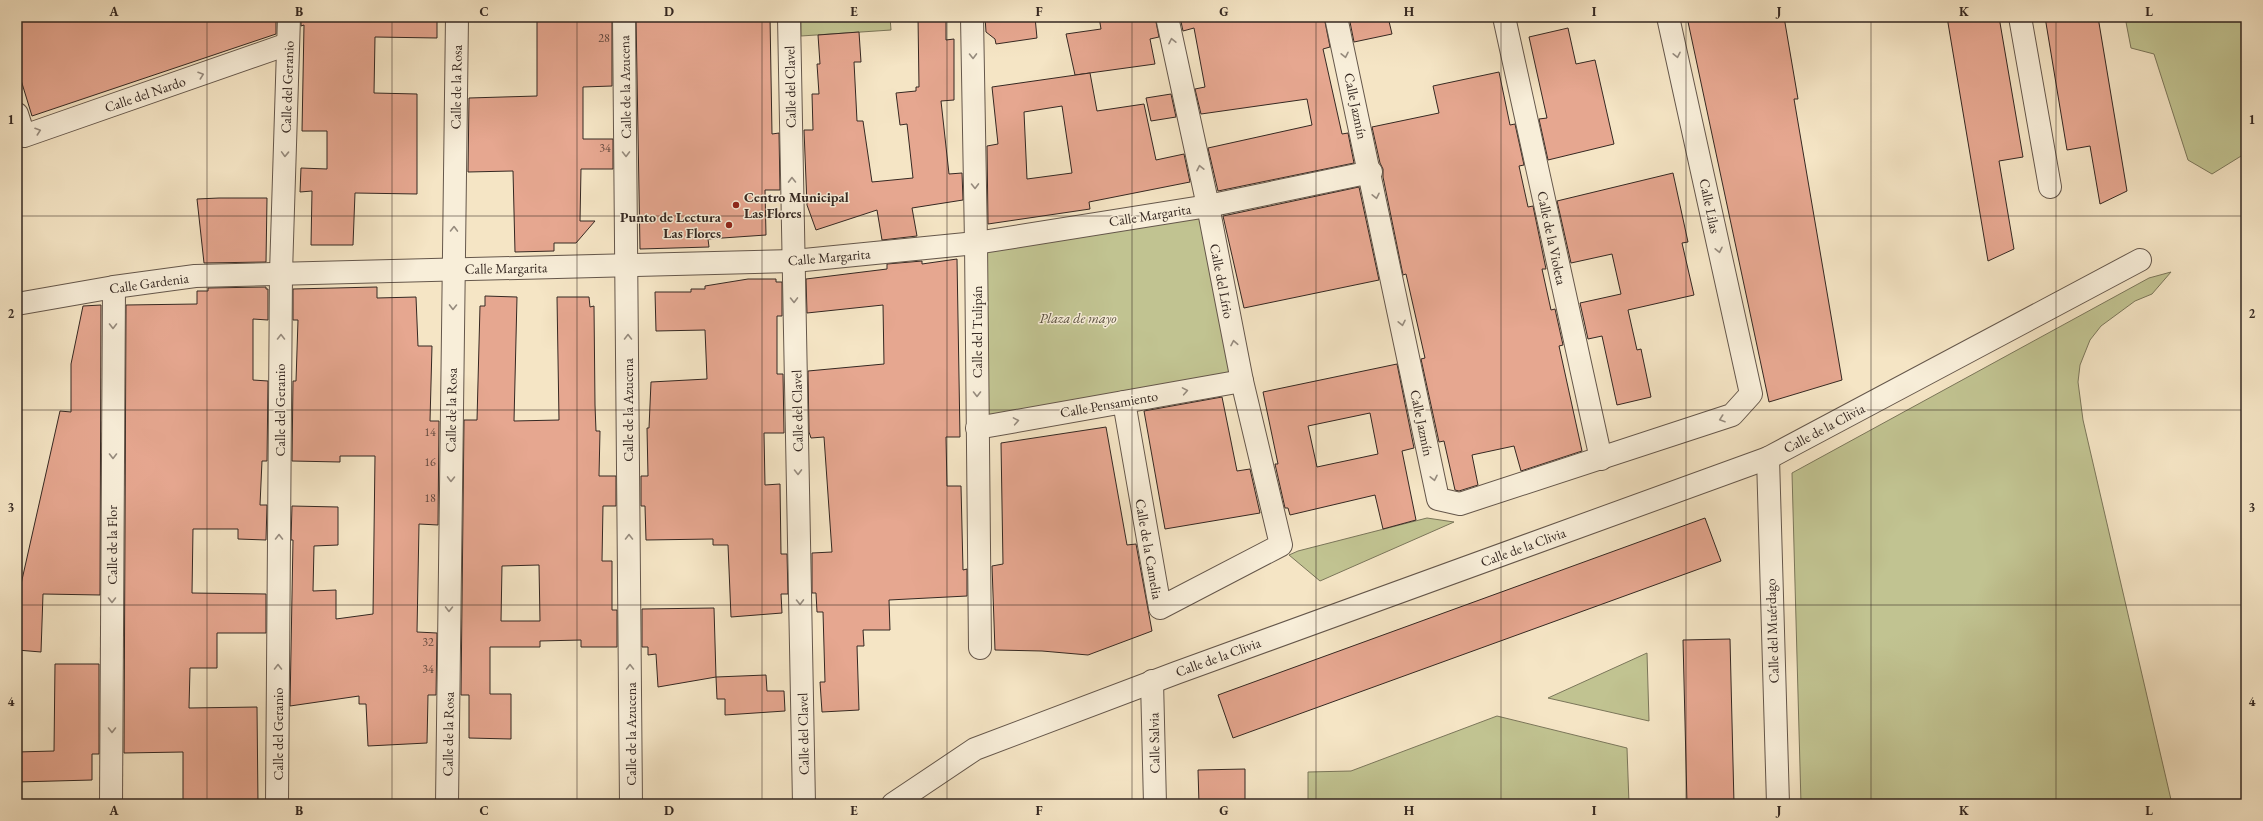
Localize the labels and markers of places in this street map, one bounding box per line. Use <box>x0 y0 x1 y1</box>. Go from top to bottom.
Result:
place label: Centro Municipal Las Flores <box>744 188 849 222</box>
marker: Centro Municipal Las Flores <box>731 200 741 210</box>
place label: Punto de Lectura Las Flores <box>620 208 722 242</box>
marker: Punto de Lectura Las Flores <box>724 220 734 230</box>

